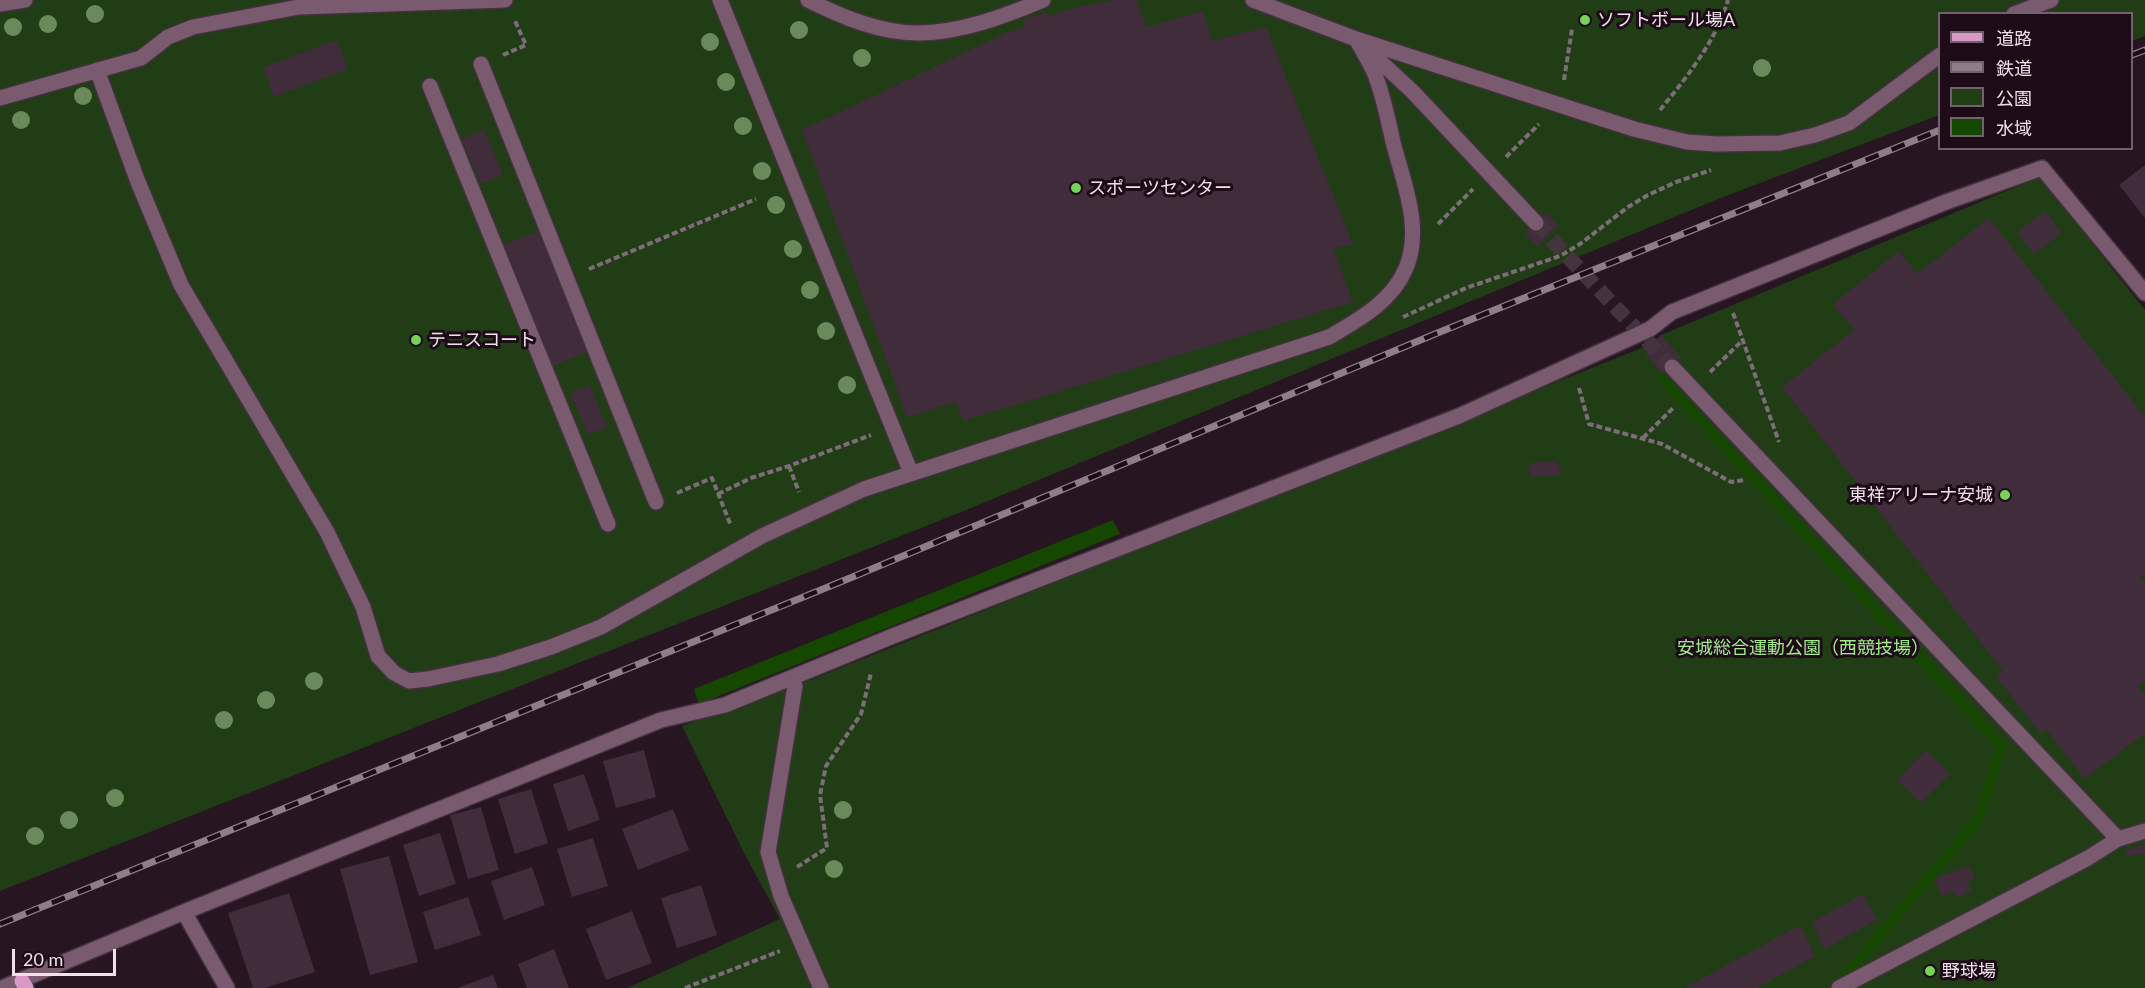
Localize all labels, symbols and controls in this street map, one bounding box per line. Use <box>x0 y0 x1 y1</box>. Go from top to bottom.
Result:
place label: ソフトボール場A <box>1597 9 1735 31</box>
legend <box>1938 12 2133 150</box>
marker: ソフトボール場A <box>1578 13 1592 27</box>
text: 道路 <box>1996 27 2032 49</box>
text: 鉄道 <box>1996 57 2032 79</box>
text: 公園 <box>1996 87 2032 109</box>
text: 水域 <box>1996 117 2032 139</box>
place label: スポーツセンター <box>1088 177 1232 199</box>
marker: スポーツセンター <box>1069 181 1083 195</box>
place label: テニスコート <box>428 329 536 351</box>
marker: テニスコート <box>409 333 423 347</box>
place label: 東祥アリーナ安城 <box>1849 484 1993 506</box>
marker: 東祥アリーナ安城 <box>1998 488 2012 502</box>
park label: 安城総合運動公園（西競技場） <box>1677 637 1929 659</box>
scale bar <box>15 937 118 975</box>
text: 20 m <box>23 948 63 970</box>
place label: 野球場 <box>1942 960 1996 982</box>
marker: 野球場 <box>1923 964 1937 978</box>

